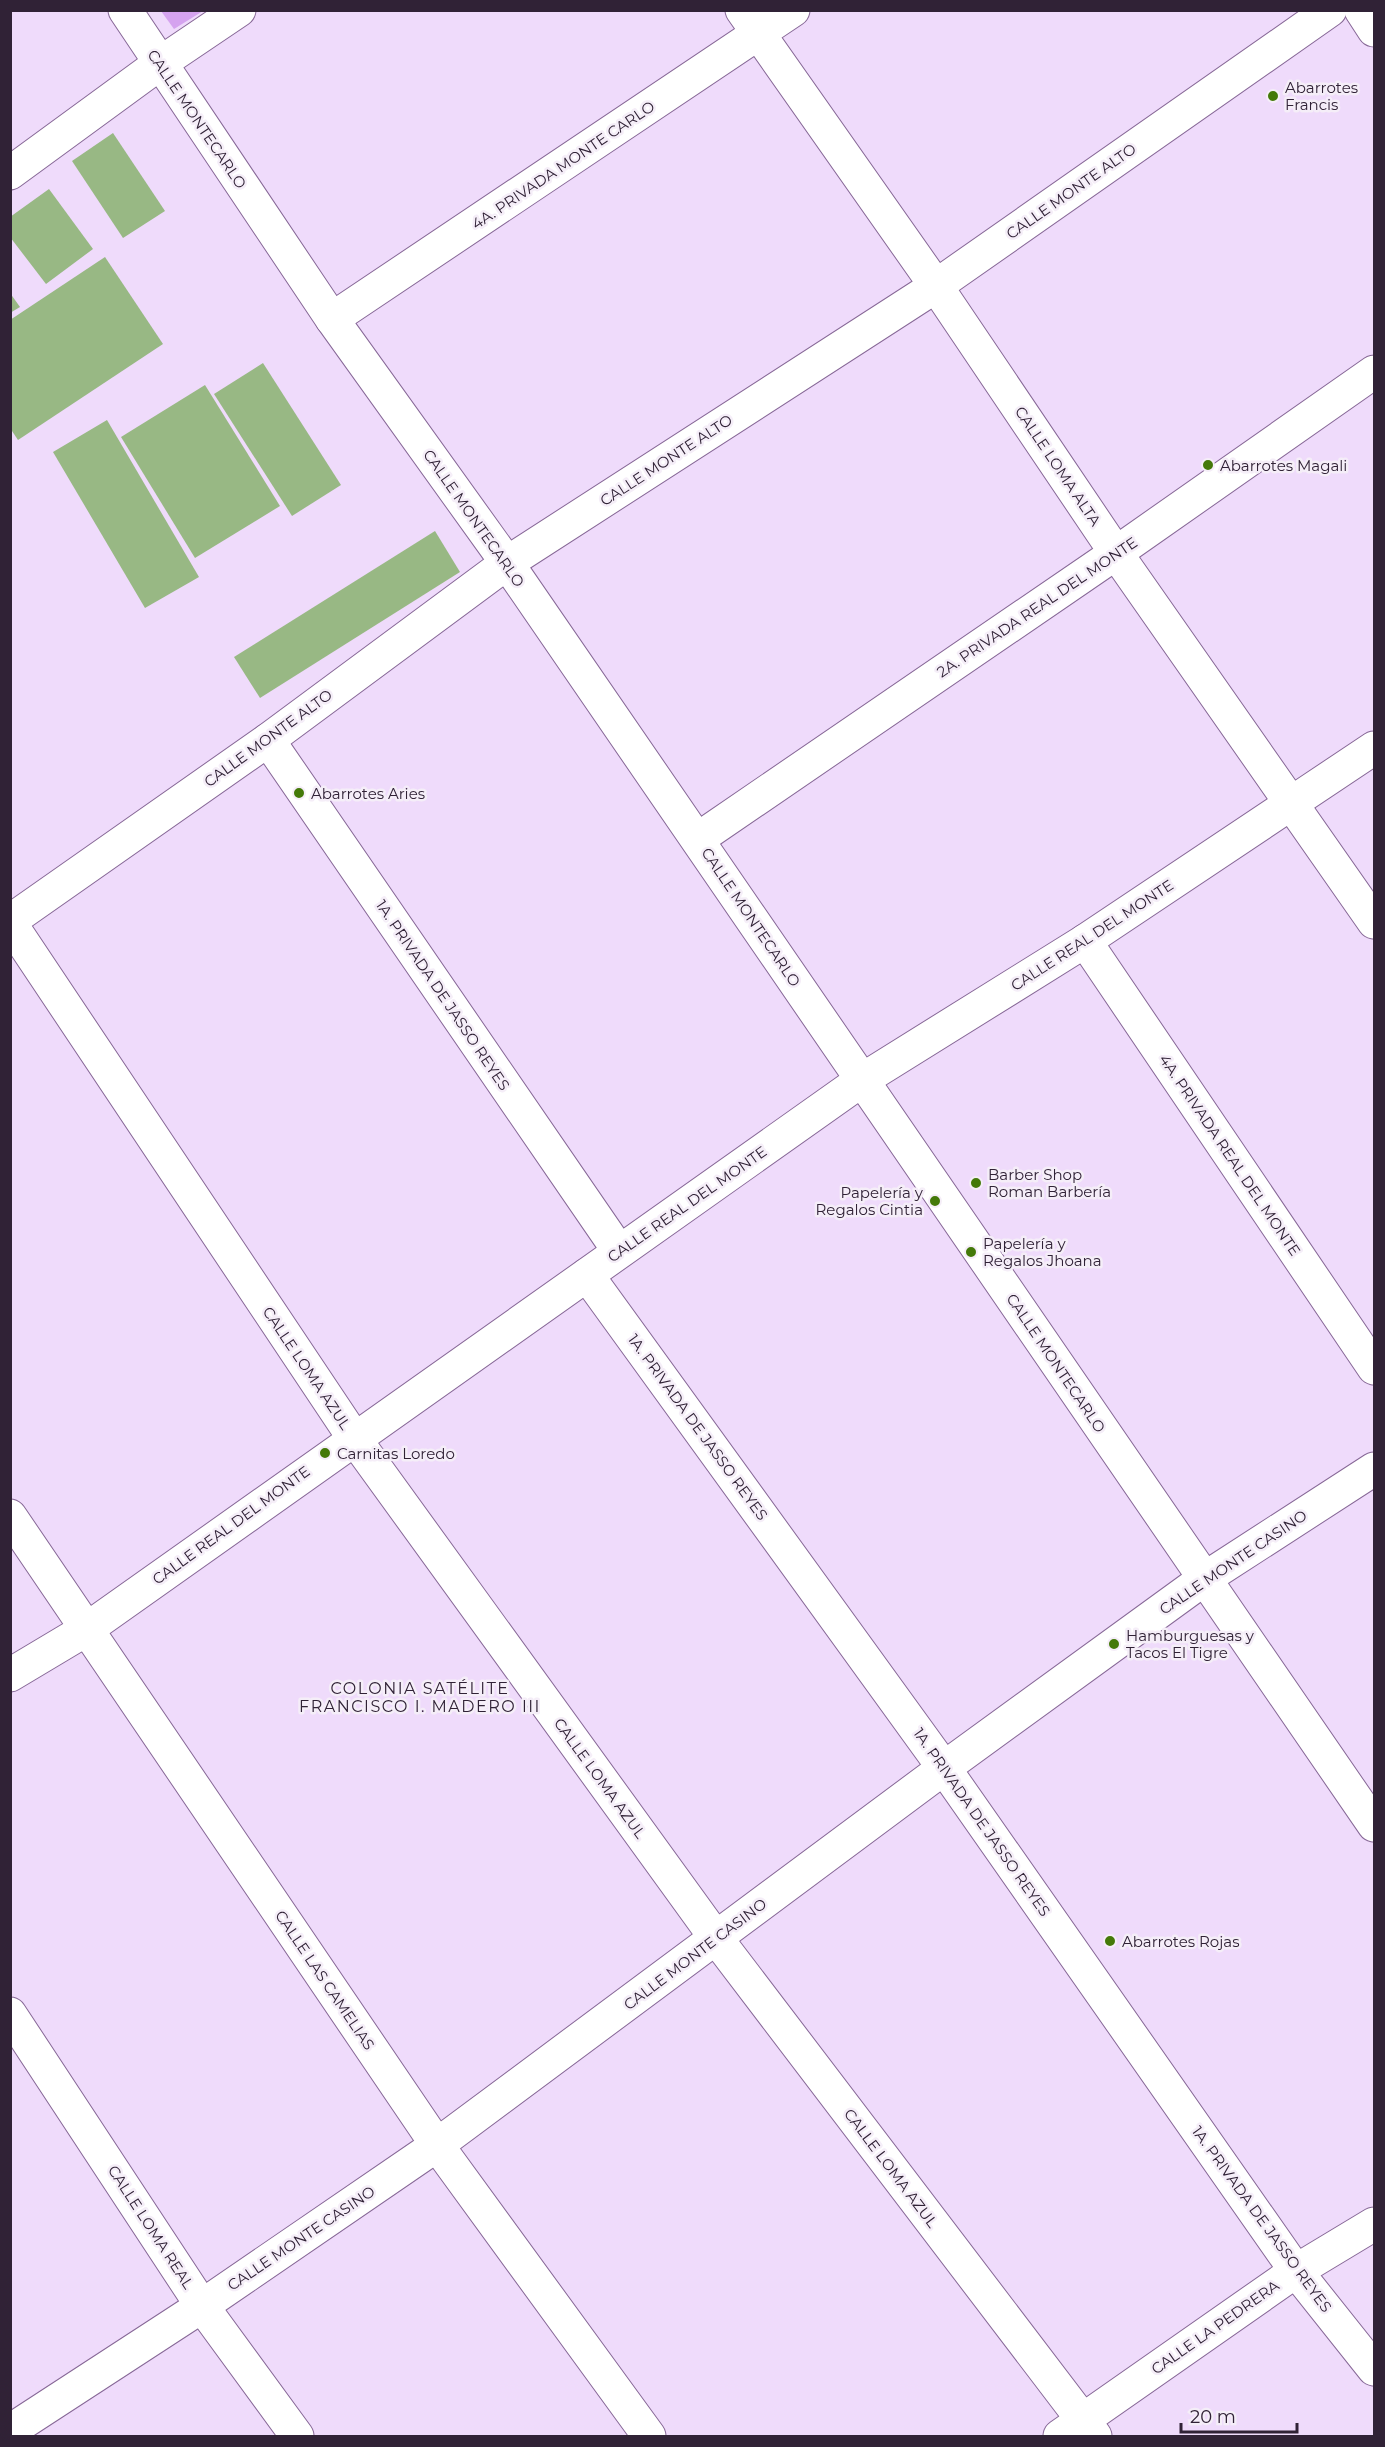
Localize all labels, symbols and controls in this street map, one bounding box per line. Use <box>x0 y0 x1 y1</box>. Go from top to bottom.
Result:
street label: CALLE MONTECARLO <box>143 46 251 192</box>
place label: Abarrotes Francis <box>1285 78 1358 114</box>
marker: Abarrotes Francis <box>1266 89 1280 103</box>
street label: 4A. PRIVADA MONTE CARLO <box>468 97 658 233</box>
street label: CALLE MONTE ALTO <box>1003 139 1139 243</box>
street label: CALLE LOMA ALTA <box>1011 403 1105 530</box>
street label: CALLE MONTE ALTO <box>596 410 736 510</box>
street label: CALLE MONTECARLO <box>419 446 529 590</box>
place label: Abarrotes Magali <box>1220 456 1347 475</box>
marker: Abarrotes Magali <box>1201 458 1215 472</box>
street label: 2A. PRIVADA REAL DEL MONTE <box>933 533 1141 681</box>
street label: CALLE MONTE ALTO <box>200 685 336 791</box>
place label: Abarrotes Aries <box>311 784 425 803</box>
marker: Abarrotes Aries <box>292 786 306 800</box>
street label: CALLE MONTECARLO <box>697 844 805 990</box>
street label: CALLE REAL DEL MONTE <box>1007 875 1177 995</box>
street label: 1A. PRIVADA DE JASSO REYES <box>372 896 514 1094</box>
street label: 4A. PRIVADA REAL DEL MONTE <box>1155 1051 1305 1259</box>
street label: CALLE REAL DEL MONTE <box>604 1142 770 1266</box>
place label: Barber Shop Roman Barbería <box>988 1165 1111 1201</box>
marker: Barber Shop Roman Barbería <box>969 1176 983 1190</box>
place label: Papelería y Regalos Cintia <box>815 1183 924 1219</box>
marker: Papelería y Regalos Cintia <box>928 1194 942 1208</box>
place label: Papelería y Regalos Jhoana <box>983 1234 1102 1270</box>
marker: Papelería y Regalos Jhoana <box>964 1245 978 1259</box>
street label: CALLE MONTECARLO <box>1002 1290 1110 1436</box>
street label: CALLE LOMA AZUL <box>259 1303 355 1433</box>
street label: 1A. PRIVADA DE JASSO REYES <box>624 1330 772 1524</box>
place label: Carnitas Loredo <box>337 1444 455 1463</box>
marker: Carnitas Loredo <box>318 1446 332 1460</box>
street label: CALLE REAL DEL MONTE <box>149 1461 313 1589</box>
street label: CALLE MONTE CASINO <box>1156 1505 1310 1619</box>
place label: Hamburguesas y Tacos El Tigre <box>1126 1626 1255 1662</box>
marker: Hamburguesas y Tacos El Tigre <box>1107 1637 1121 1651</box>
district label: COLONIA SATÉLITE FRANCISCO I. MADERO III <box>299 1679 541 1716</box>
street label: CALLE LOMA AZUL <box>550 1714 650 1842</box>
street label: 1A. PRIVADA DE JASSO REYES <box>909 1724 1055 1920</box>
street label: CALLE MONTE CASINO <box>620 1894 770 2014</box>
street label: CALLE LAS CAMELIAS <box>271 1907 379 2053</box>
place label: Abarrotes Rojas <box>1122 1932 1239 1951</box>
marker: Abarrotes Rojas <box>1103 1934 1117 1948</box>
street label: CALLE LOMA AZUL <box>840 2105 942 2231</box>
street label: 1A. PRIVADA DE JASSO REYES <box>1188 2122 1336 2316</box>
street label: CALLE LOMA REAL <box>104 2162 198 2292</box>
street label: CALLE MONTE CASINO <box>224 2181 378 2295</box>
street label: CALLE LA PEDRERA <box>1147 2276 1283 2378</box>
scale bar <box>1181 2396 1296 2434</box>
text: 20 m <box>1190 2406 1236 2428</box>

